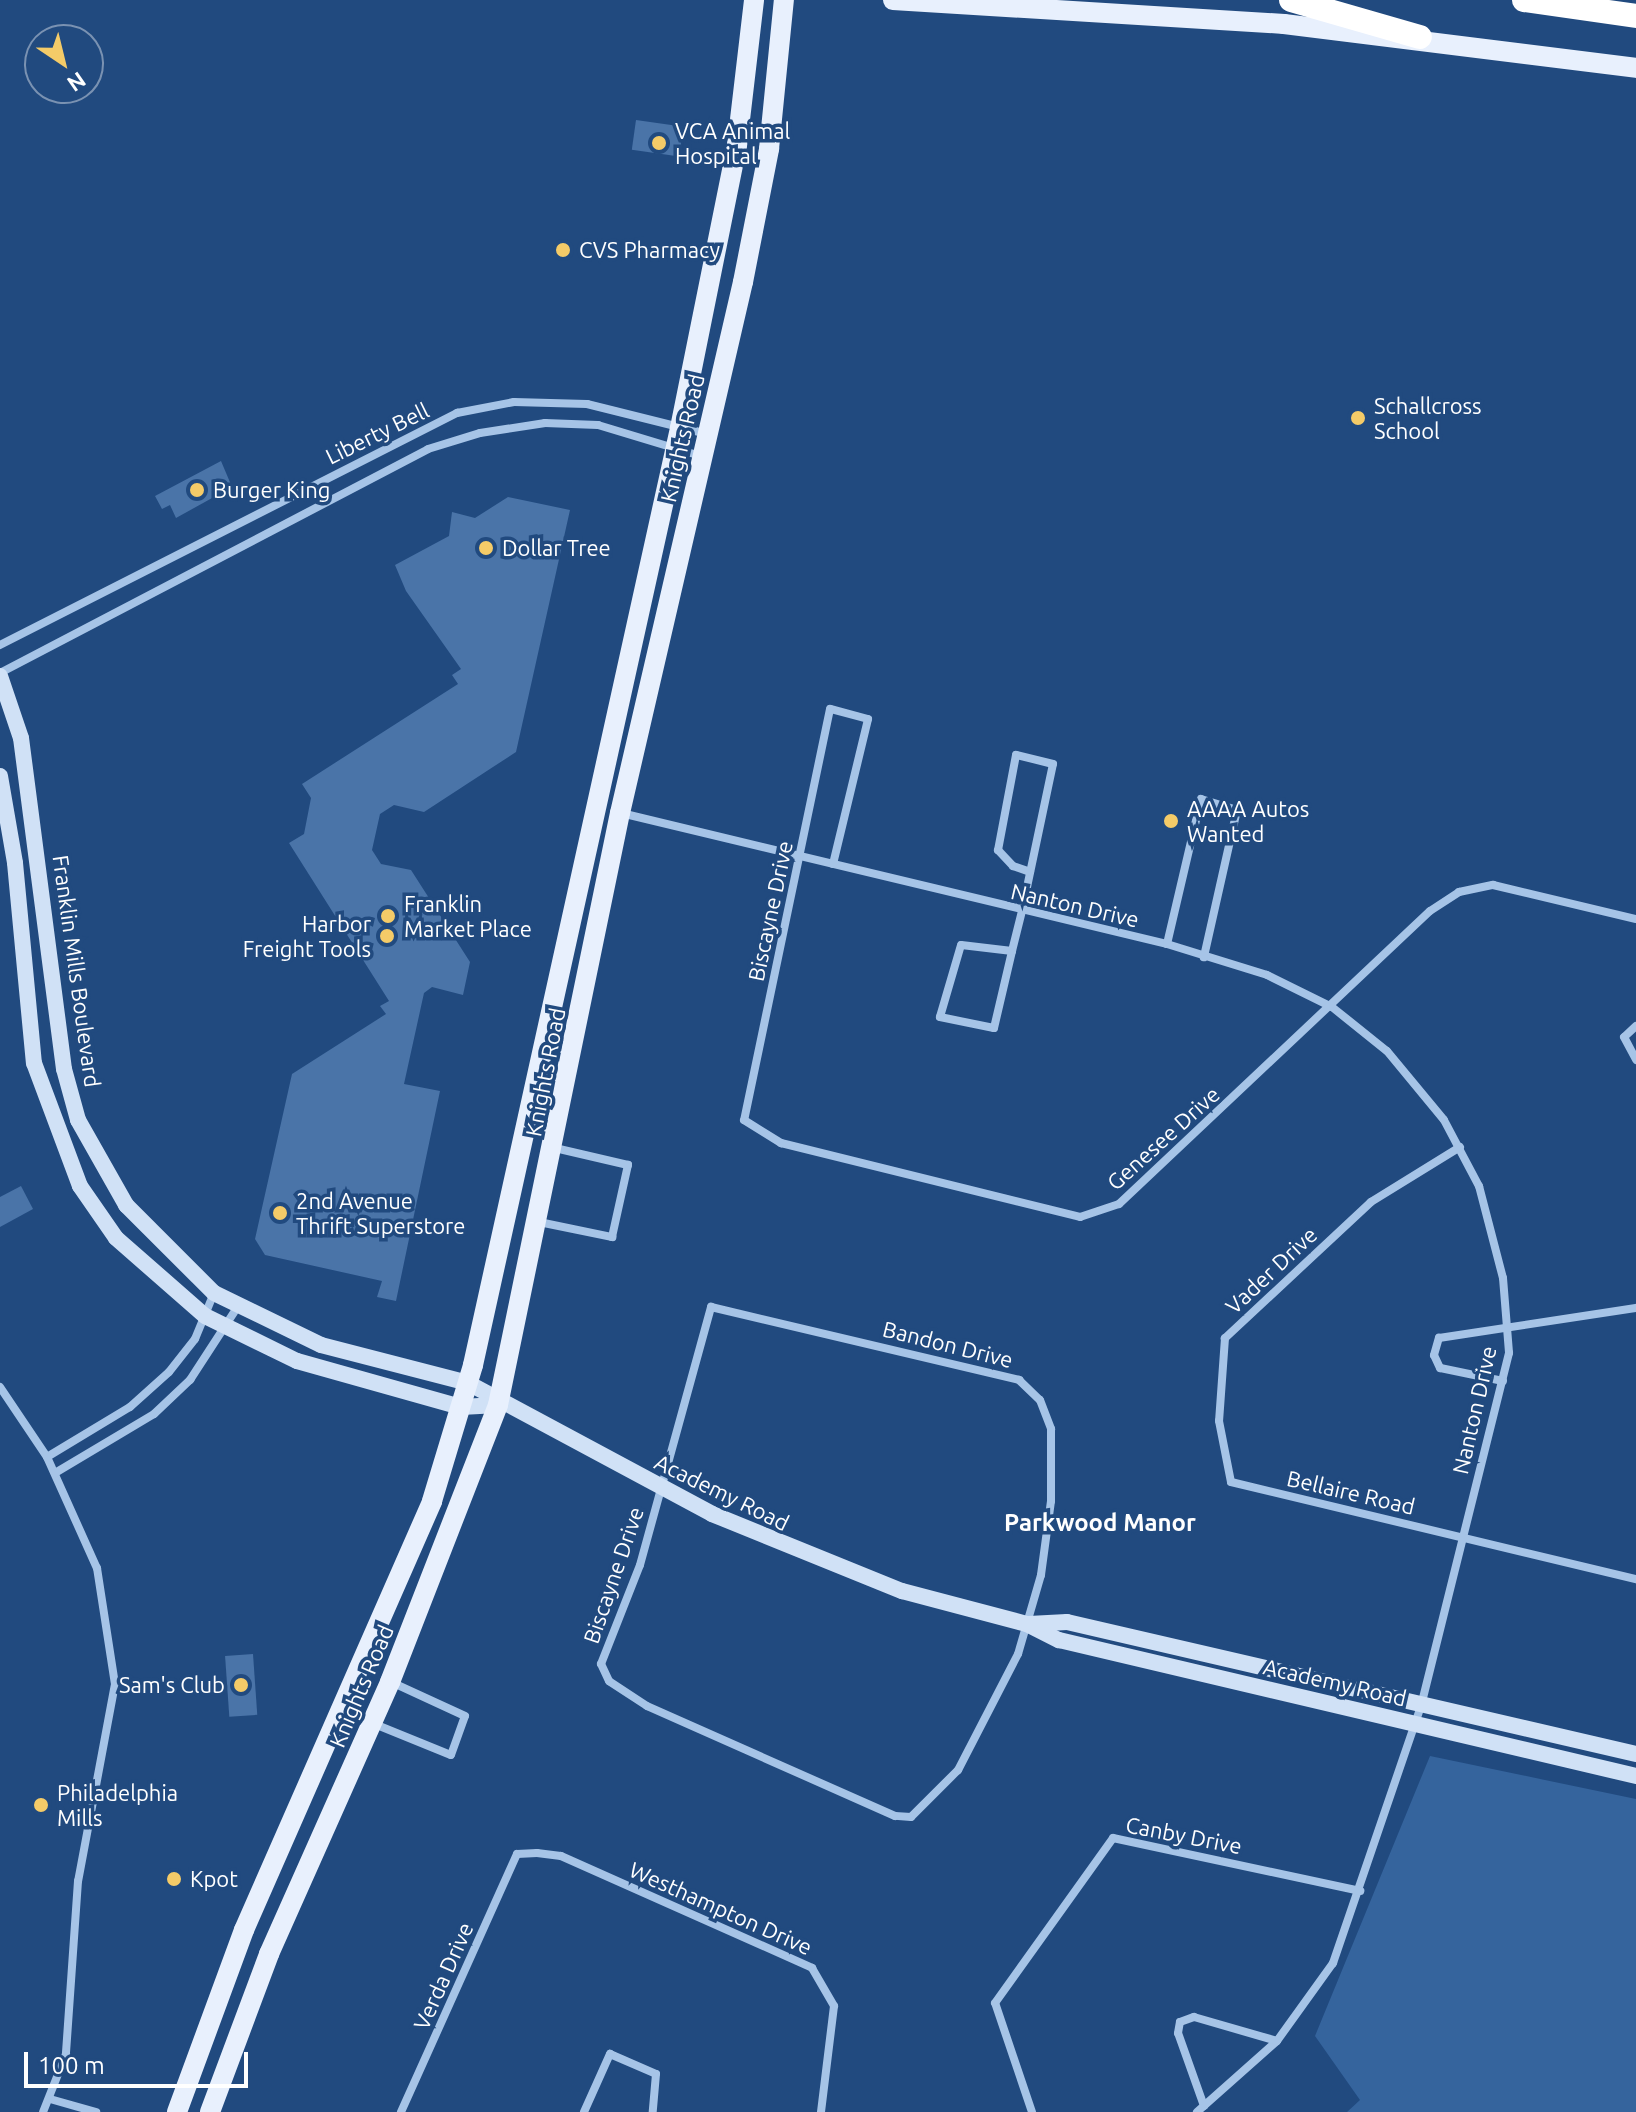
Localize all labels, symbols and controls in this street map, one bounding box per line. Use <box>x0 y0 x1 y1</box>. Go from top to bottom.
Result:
north arrow <box>24 24 104 104</box>
text: N <box>63 67 91 97</box>
place label: VCA Animal Hospital <box>675 117 790 168</box>
marker: VCA Animal Hospital <box>650 134 668 152</box>
place label: CVS Pharmacy <box>579 237 720 263</box>
marker: CVS Pharmacy <box>554 241 572 259</box>
street label: Knights Road <box>654 371 710 505</box>
place label: Schallcross School <box>1374 392 1482 444</box>
street label: Liberty Bell <box>321 397 433 469</box>
marker: Schallcross School <box>1349 409 1367 427</box>
place label: Burger King <box>213 477 330 503</box>
marker: Burger King <box>188 481 206 499</box>
place label: Dollar Tree <box>502 535 611 561</box>
marker: Dollar Tree <box>477 539 495 557</box>
place label: AAAA Autos Wanted <box>1187 795 1309 846</box>
marker: AAAA Autos Wanted <box>1162 812 1180 830</box>
street label: Biscayne Drive <box>742 838 798 984</box>
street label: Franklin Mills Boulevard <box>48 853 106 1089</box>
street label: Nanton Drive <box>1008 877 1142 933</box>
place label: Franklin Market Place <box>404 890 532 942</box>
marker: Franklin Market Place <box>379 907 397 925</box>
place label: Harbor Freight Tools <box>243 910 371 962</box>
marker: Harbor Freight Tools <box>378 927 396 945</box>
street label: Knights Road <box>520 1005 570 1139</box>
street label: Genesee Drive <box>1101 1081 1225 1195</box>
place label: 2nd Avenue Thrift Superstore <box>296 1187 465 1238</box>
marker: 2nd Avenue Thrift Superstore <box>271 1204 289 1222</box>
street label: Vader Drive <box>1220 1221 1322 1319</box>
street label: Bandon Drive <box>880 1315 1016 1373</box>
street label: Nanton Drive <box>1446 1343 1502 1477</box>
street label: Academy Road <box>651 1448 793 1536</box>
street label: Bellaire Road <box>1284 1464 1418 1520</box>
street label: Biscayne Drive <box>577 1503 649 1647</box>
district label: Parkwood Manor <box>1004 1509 1196 1537</box>
street label: Knights Road <box>323 1621 399 1751</box>
street label: Academy Road <box>1261 1653 1409 1711</box>
place label: Sam's Club <box>119 1672 225 1698</box>
marker: Sam's Club <box>232 1676 250 1694</box>
place label: Philadelphia Mills <box>57 1779 178 1830</box>
marker: Philadelphia Mills <box>32 1796 50 1814</box>
street label: Canby Drive <box>1124 1811 1244 1859</box>
street label: Westhampton Drive <box>626 1856 816 1960</box>
place label: Kpot <box>190 1866 238 1892</box>
marker: Kpot <box>165 1870 183 1888</box>
street label: Verda Drive <box>408 1918 478 2034</box>
scale bar <box>28 2036 252 2086</box>
text: 100 m <box>38 2052 105 2079</box>

